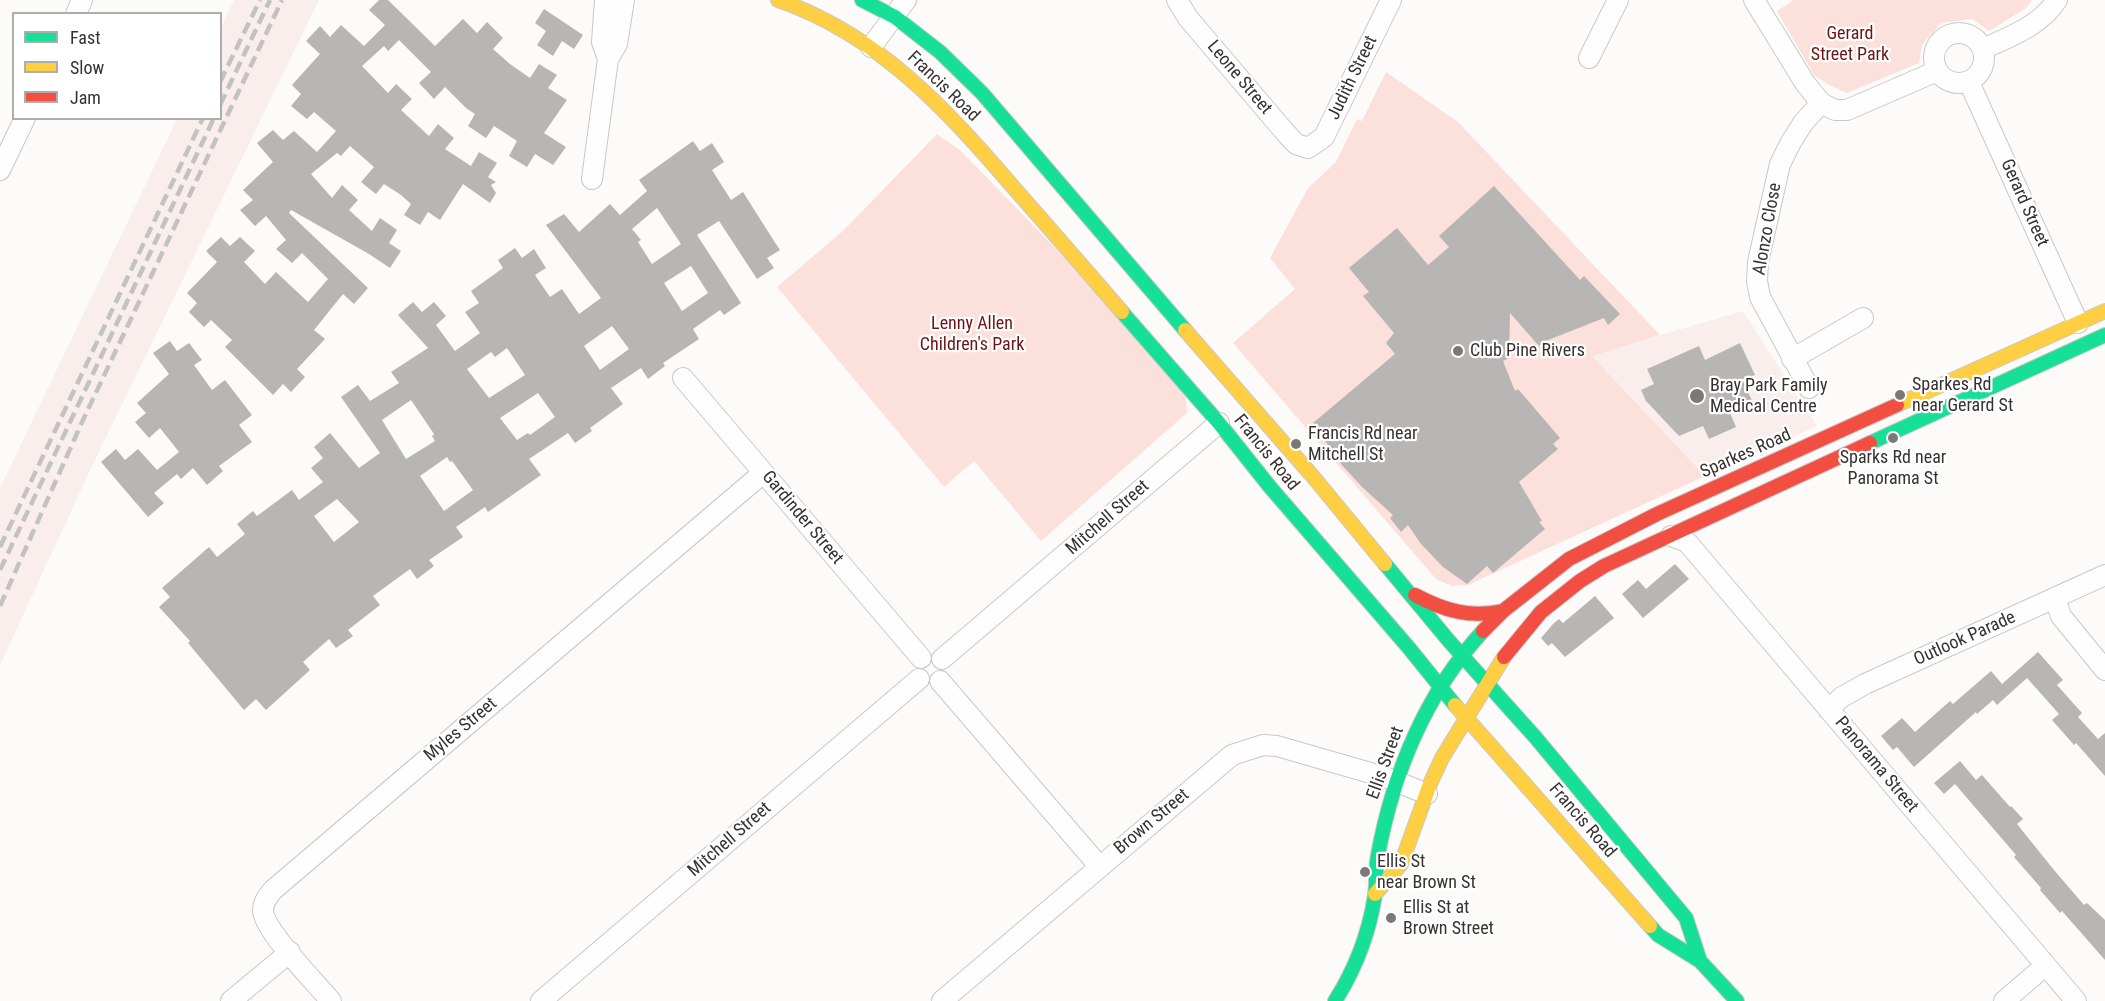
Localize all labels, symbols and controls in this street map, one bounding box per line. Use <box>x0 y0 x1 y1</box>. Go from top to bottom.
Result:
legend <box>12 12 222 120</box>
park label: Gerard Street Park <box>1811 23 1889 66</box>
text: Fast <box>70 27 101 48</box>
street label: Judith Street <box>1323 32 1383 124</box>
street label: Leone Street <box>1202 37 1276 119</box>
street label: Francis Road <box>902 47 984 127</box>
text: Slow <box>70 57 104 78</box>
text: Jam <box>70 87 101 108</box>
street label: Gerard Street <box>1995 156 2053 250</box>
street label: Alonzo Close <box>1749 181 1787 277</box>
park label: Lenny Allen Children's Park <box>920 313 1024 356</box>
place label: Club Pine Rivers <box>1470 340 1585 362</box>
marker: Club Pine Rivers <box>1451 344 1465 358</box>
place label: Sparkes Rd near Gerard St <box>1912 374 2013 416</box>
place label: Bray Park Family Medical Centre <box>1710 375 1828 418</box>
marker: Bray Park Family Medical Centre <box>1688 387 1706 405</box>
marker: Sparkes Rd near Gerard St <box>1893 388 1907 402</box>
street label: Francis Road <box>1229 411 1303 495</box>
place label: Francis Rd near Mitchell St <box>1308 423 1418 466</box>
street label: Sparkes Road <box>1697 424 1795 484</box>
marker: Sparks Rd near Panorama St <box>1886 431 1900 445</box>
marker: Francis Rd near Mitchell St <box>1289 437 1303 451</box>
place label: Sparks Rd near Panorama St <box>1840 447 1946 490</box>
street label: Gardinder Street <box>757 467 847 569</box>
street label: Mitchell Street <box>1062 476 1154 560</box>
street label: Outlook Parade <box>1911 607 2019 671</box>
street label: Myles Street <box>420 693 502 767</box>
street label: Panorama Street <box>1830 713 1922 817</box>
street label: Ellis Street <box>1363 724 1409 802</box>
street label: Francis Road <box>1544 779 1620 863</box>
street label: Brown Street <box>1110 785 1194 859</box>
street label: Mitchell Street <box>684 798 776 882</box>
place label: Ellis St near Brown St <box>1377 851 1476 894</box>
marker: Ellis St near Brown St <box>1358 865 1372 879</box>
place label: Ellis St at Brown Street <box>1403 897 1494 940</box>
marker: Ellis St at Brown Street <box>1384 911 1398 925</box>

